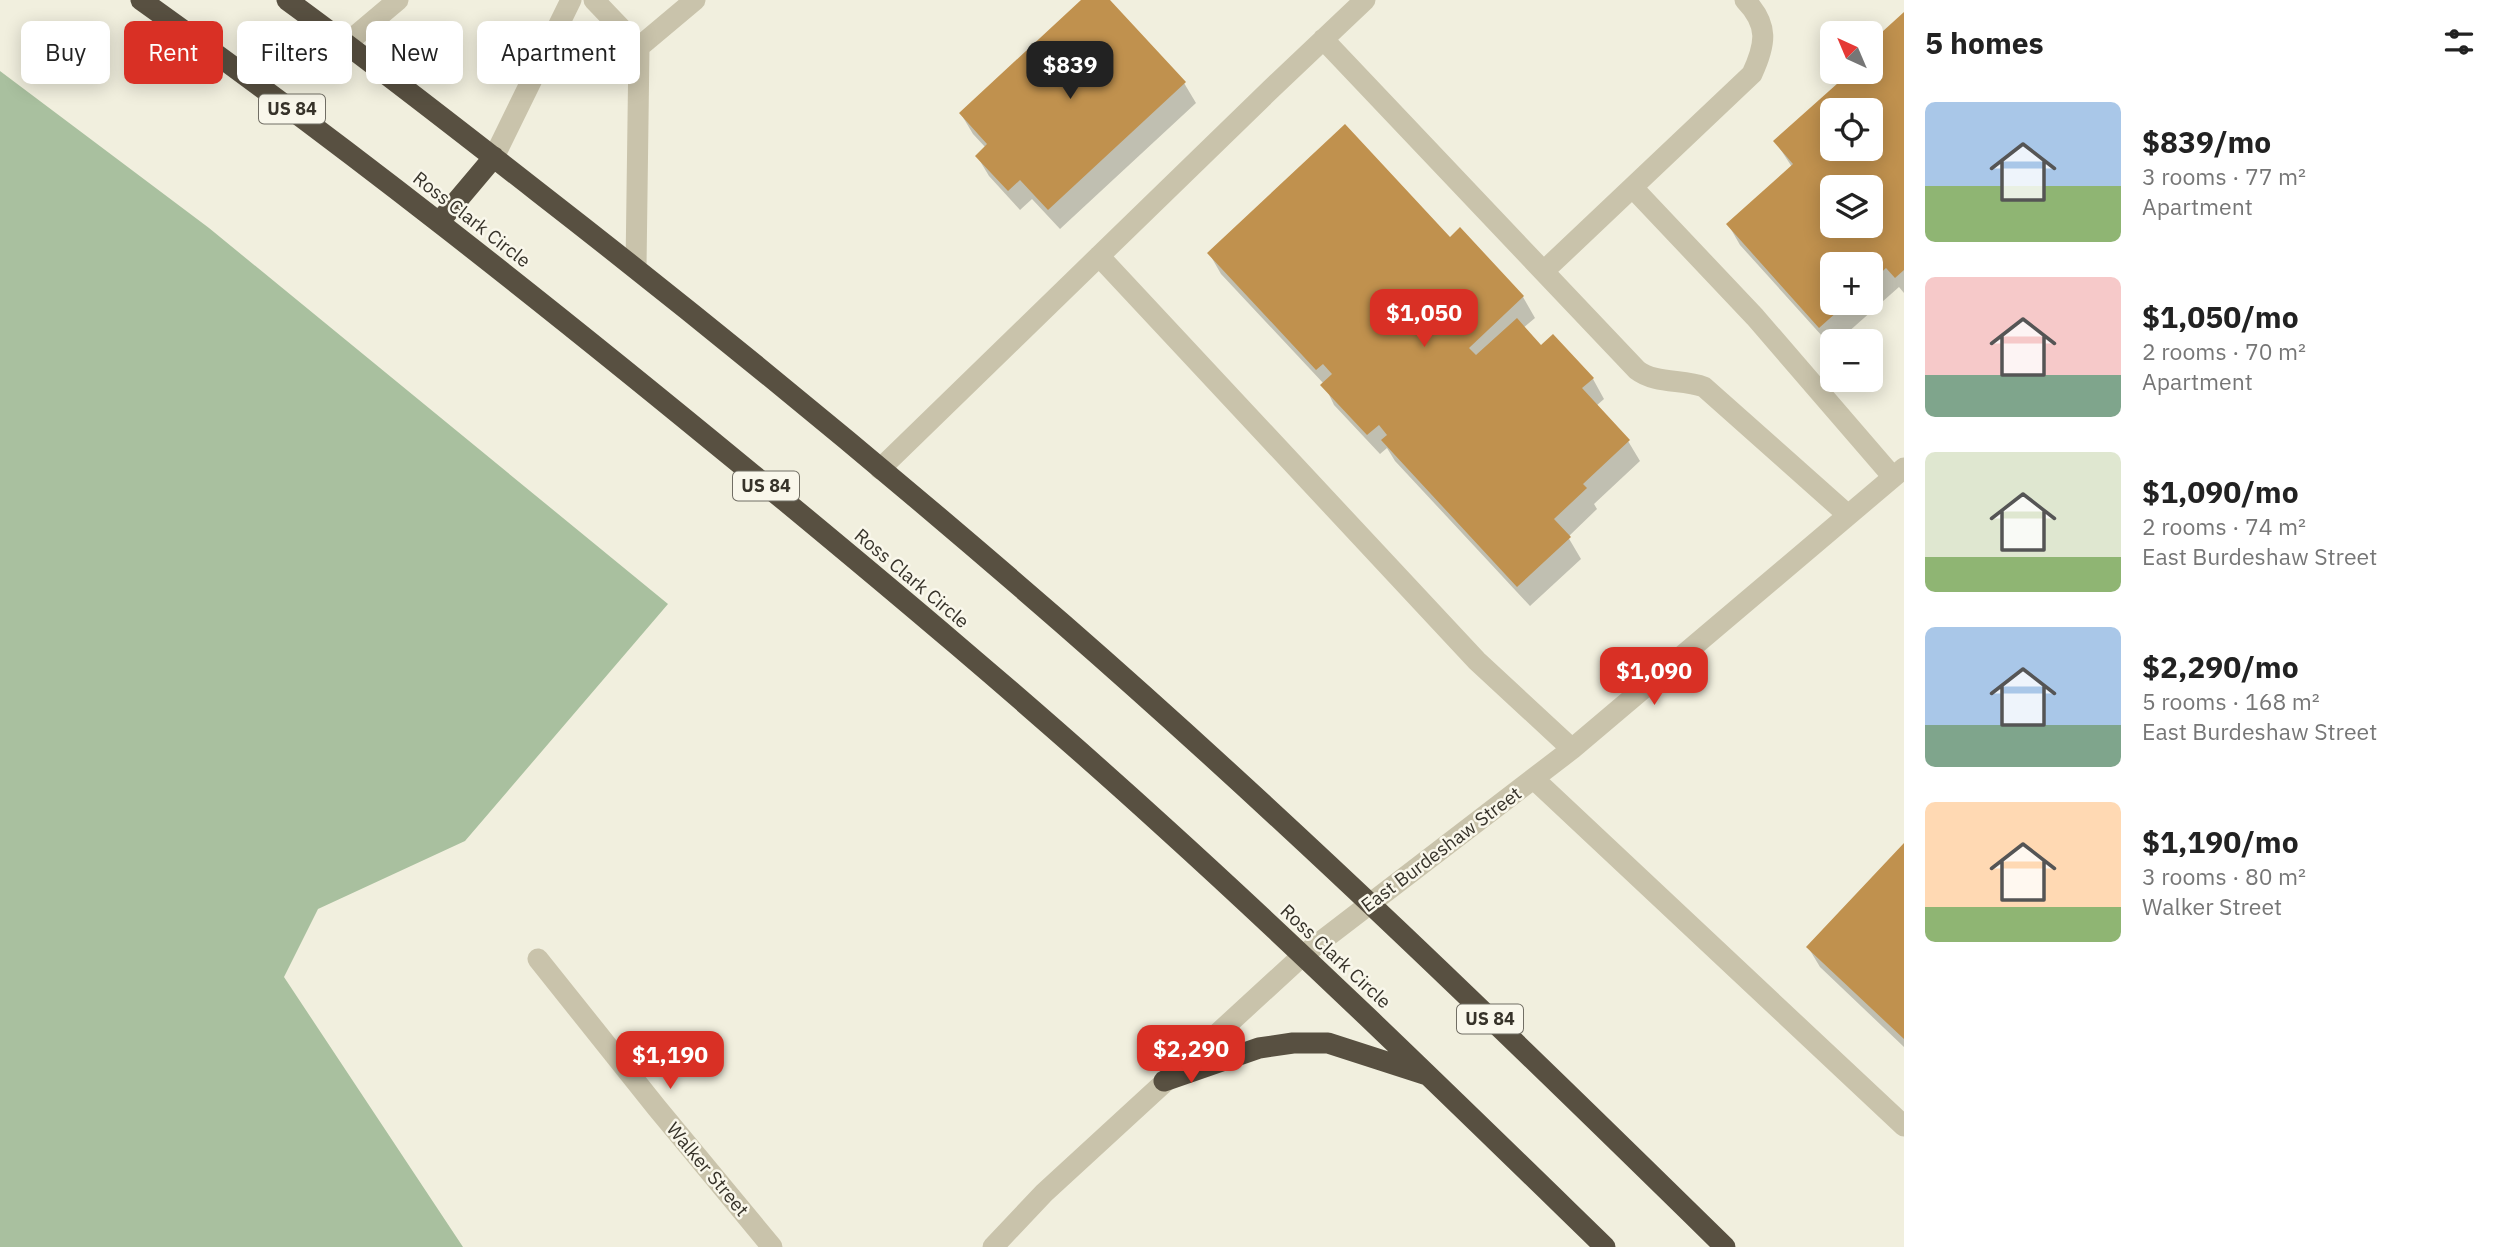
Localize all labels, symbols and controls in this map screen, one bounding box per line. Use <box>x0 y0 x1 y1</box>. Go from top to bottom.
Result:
chip: Buy <box>21 21 110 84</box>
chip: Rent <box>124 21 223 84</box>
chip: Filters <box>237 21 352 84</box>
chip: New <box>366 21 463 84</box>
chip: Apartment <box>477 21 640 84</box>
north arrow <box>1820 21 1883 84</box>
map controls <box>1820 21 1883 392</box>
text: 5 homes <box>1925 23 2044 62</box>
icon: filters <box>2440 23 2478 61</box>
pin: $839 <box>1029 42 1111 101</box>
text: $839 <box>1042 49 1098 79</box>
road number: US 84 <box>259 94 325 124</box>
button: locate <box>1820 98 1883 161</box>
text: $839/mo <box>2142 122 2271 161</box>
icon: home <box>1981 130 2065 214</box>
text: 3 rooms · 77 m² <box>2142 161 2306 191</box>
street label: Ross Clark Circle <box>408 166 536 272</box>
button: layers <box>1820 175 1883 238</box>
text: Apartment <box>2142 191 2253 221</box>
button: + <box>1820 252 1883 315</box>
pin: $1,050 <box>1367 290 1481 349</box>
text: $1,050 <box>1386 297 1462 327</box>
text: $1,050/mo <box>2142 297 2299 336</box>
icon: home <box>1981 305 2065 389</box>
button: − <box>1820 329 1883 392</box>
text: 2 rooms · 70 m² <box>2142 336 2306 366</box>
text: Apartment <box>2142 366 2253 396</box>
road number: US 84 <box>733 472 799 500</box>
text: $1,090/mo <box>2142 472 2299 511</box>
icon: home <box>1981 480 2065 564</box>
text: 2 rooms · 74 m² <box>2142 511 2306 541</box>
street label: Ross Clark Circle <box>850 523 974 633</box>
text: East Burdeshaw Street <box>2142 541 2377 571</box>
text: $2,290/mo <box>2142 647 2299 686</box>
pin: $1,090 <box>1597 648 1711 707</box>
text: $1,090 <box>1616 655 1692 685</box>
icon: home <box>1981 655 2065 739</box>
text: 5 rooms · 168 m² <box>2142 686 2320 716</box>
text: East Burdeshaw Street <box>2142 716 2377 746</box>
street label: East Burdeshaw Street <box>1356 781 1526 917</box>
text: $1,190/mo <box>2142 822 2299 861</box>
icon: home <box>1981 830 2065 914</box>
text: 3 rooms · 80 m² <box>2142 861 2306 891</box>
text: Walker Street <box>2142 891 2282 921</box>
street label: Ross Clark Circle <box>1276 899 1396 1013</box>
road number: US 84 <box>1457 1004 1523 1034</box>
pin: $2,290 <box>1134 1026 1248 1085</box>
pin: $1,190 <box>613 1032 727 1091</box>
text: $2,290 <box>1153 1033 1229 1063</box>
text: $1,190 <box>632 1039 708 1069</box>
street label: Walker Street <box>662 1117 754 1221</box>

